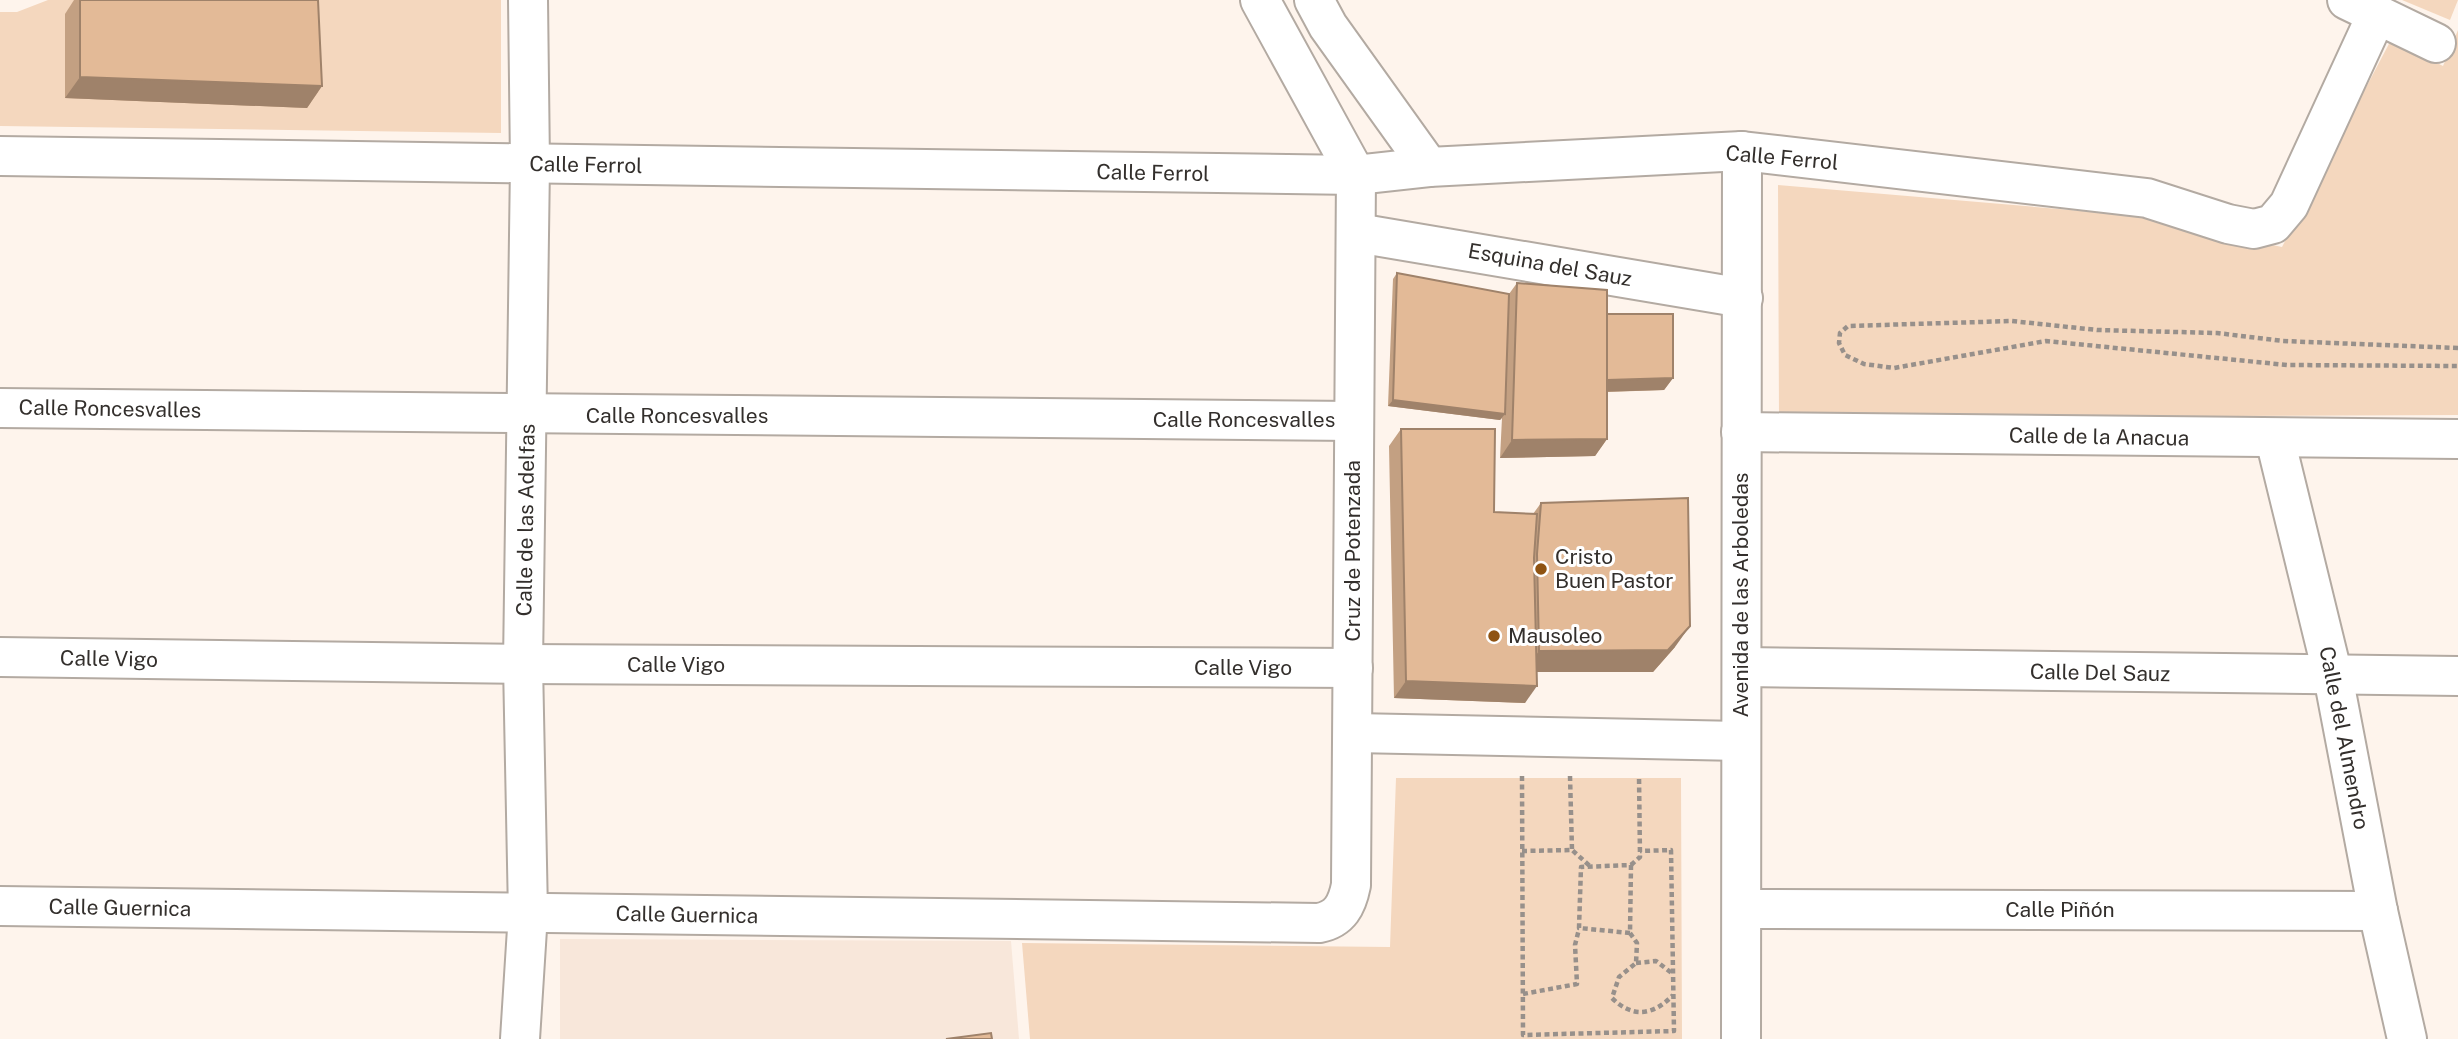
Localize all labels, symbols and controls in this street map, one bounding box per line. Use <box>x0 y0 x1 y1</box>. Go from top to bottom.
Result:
street label: Calle Ferrol <box>1725 140 1840 175</box>
street label: Calle Ferrol <box>529 151 643 178</box>
street label: Calle Ferrol <box>1096 159 1210 186</box>
street label: Esquina del Sauz <box>1466 238 1634 291</box>
street label: Calle Roncesvalles <box>19 394 202 423</box>
street label: Calle Roncesvalles <box>586 403 768 428</box>
street label: Calle Roncesvalles <box>1153 407 1335 432</box>
street label: Calle de la Anacua <box>2009 422 2189 451</box>
street label: Calle de las Adelfas <box>511 423 540 617</box>
street label: Cruz de Potenzada <box>1340 460 1365 642</box>
street label: Avenida de las Arboledas <box>1728 473 1753 717</box>
place label: Cristo Buen Pastor <box>1555 544 1673 593</box>
marker: Cristo Buen Pastor <box>1533 561 1549 577</box>
place label: Mausoleo <box>1508 623 1602 648</box>
marker: Mausoleo <box>1486 628 1502 644</box>
street label: Calle del Almendro <box>2314 644 2375 832</box>
street label: Calle Vigo <box>60 645 158 672</box>
street label: Calle Vigo <box>627 652 725 677</box>
street label: Calle Vigo <box>1194 655 1292 680</box>
street label: Calle Del Sauz <box>2030 659 2170 686</box>
street label: Calle Guernica <box>49 894 192 921</box>
street label: Calle Piñón <box>2005 897 2115 922</box>
street label: Calle Guernica <box>616 901 759 928</box>

